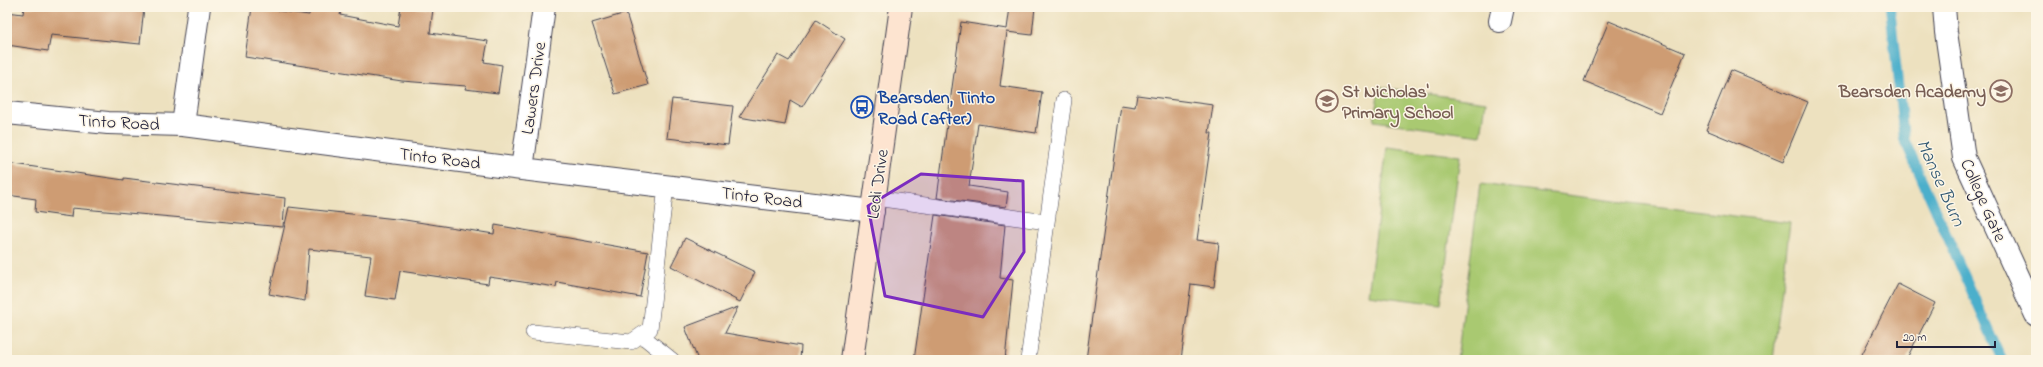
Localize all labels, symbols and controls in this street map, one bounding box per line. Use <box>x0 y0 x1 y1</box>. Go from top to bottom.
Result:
street label: Lawers Drive <box>516 39 554 136</box>
school or university icon: Bearsden Academy <box>1988 78 2014 104</box>
place label: St Nicholas' Primary School <box>1342 80 1453 128</box>
place label: Bearsden Academy <box>1838 80 1986 107</box>
place label: Bearsden, Tinto Road (after) <box>877 86 995 133</box>
school or university icon: St Nicholas' Primary School <box>1314 88 1340 114</box>
bus stop icon: Bearsden, Tinto Road (after) <box>849 94 875 120</box>
street label: Tinto Road <box>78 109 160 139</box>
water label: Manse Burn <box>1908 135 1971 232</box>
street label: Tinto Road <box>398 142 482 178</box>
street label: Ledi Drive <box>861 147 897 221</box>
street label: College Gate <box>1951 155 2012 248</box>
street label: Tinto Road <box>720 181 804 217</box>
scale bar <box>1897 323 1995 349</box>
text: 20 m <box>1903 329 1926 347</box>

